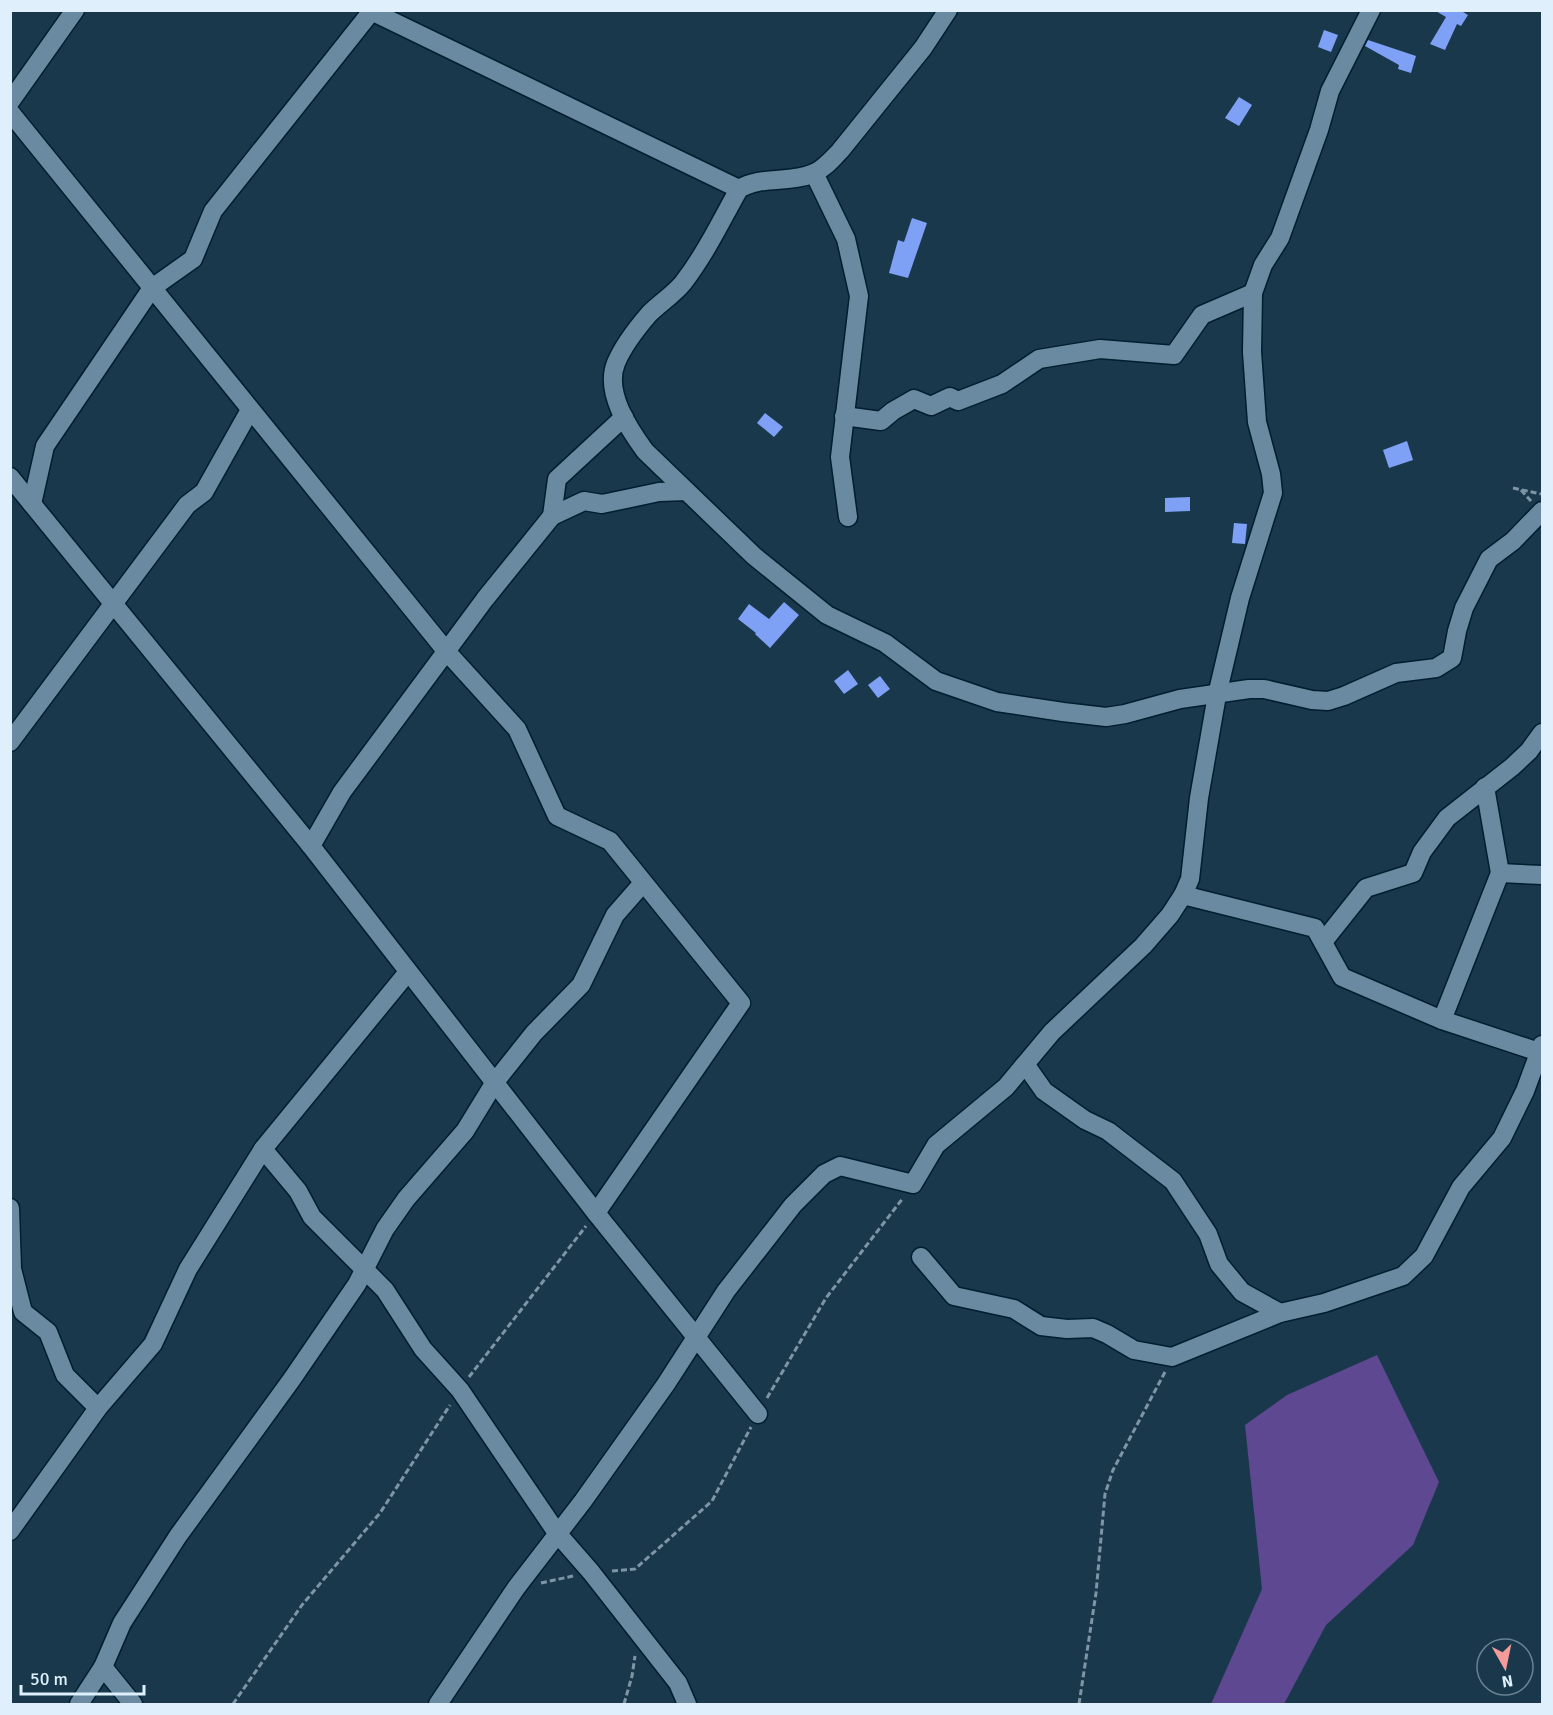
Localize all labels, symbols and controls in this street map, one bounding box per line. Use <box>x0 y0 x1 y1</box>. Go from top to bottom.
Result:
north arrow <box>1475 1637 1535 1697</box>
scale bar <box>21 1658 144 1696</box>
text: 50 m <box>30 1668 68 1690</box>
text: N <box>1500 1670 1514 1692</box>

